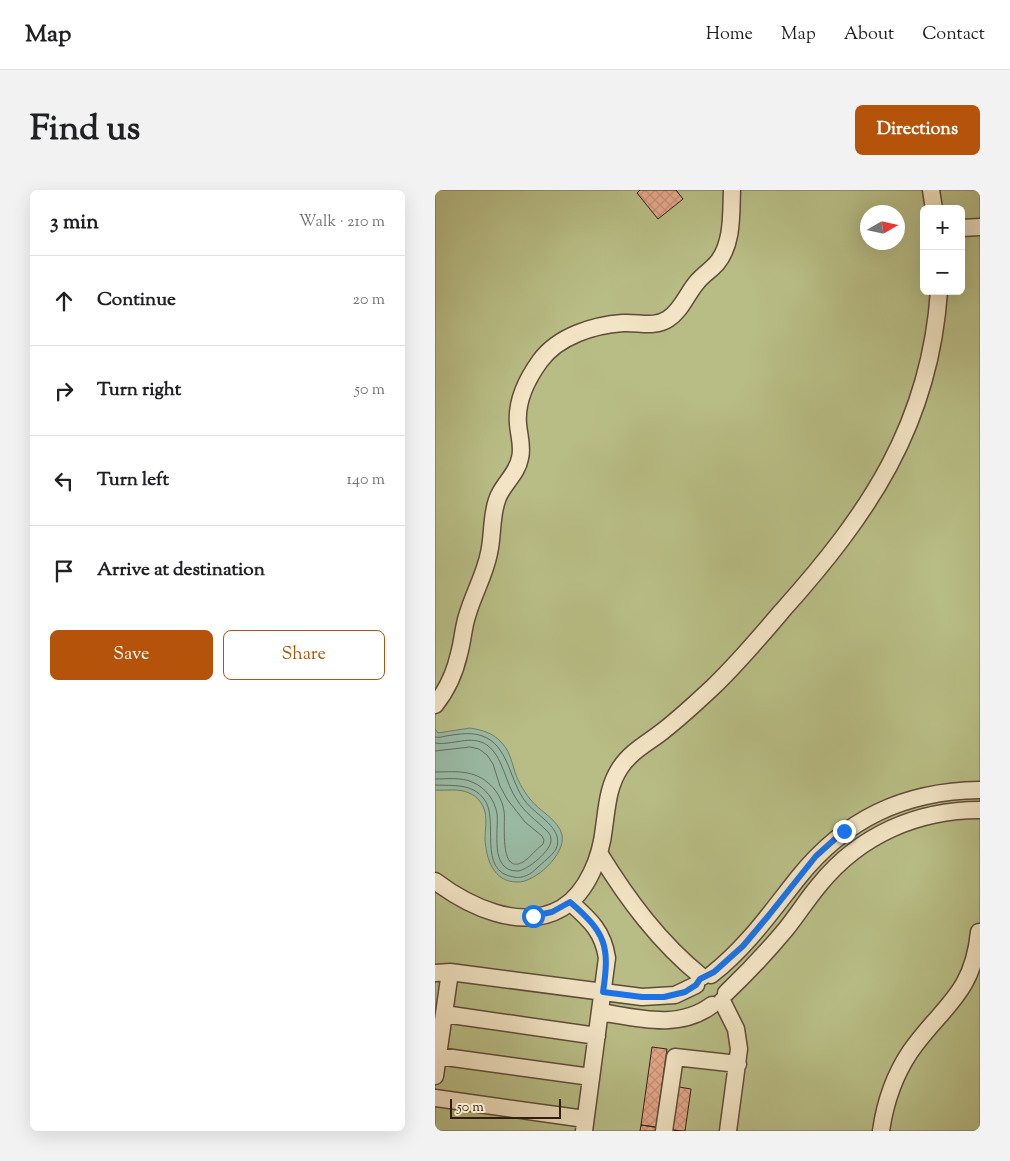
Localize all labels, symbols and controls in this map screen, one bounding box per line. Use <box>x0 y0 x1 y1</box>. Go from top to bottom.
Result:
text: Map <box>25 18 71 52</box>
text: Home <box>706 22 753 48</box>
text: Map <box>781 22 816 48</box>
text: About <box>844 22 894 48</box>
text: Contact <box>922 22 985 48</box>
text: Find us <box>30 105 140 156</box>
button: Directions <box>855 105 980 155</box>
north arrow <box>860 205 905 250</box>
map controls <box>920 205 965 295</box>
button: + <box>920 205 965 250</box>
text: 3 min <box>50 208 99 238</box>
text: Walk · 210 m <box>299 211 385 234</box>
button: − <box>920 250 965 295</box>
icon: ahead <box>50 287 78 315</box>
text: Continue <box>97 287 176 314</box>
text: 20 m <box>352 289 385 312</box>
icon: right <box>50 377 78 405</box>
text: Turn right <box>97 377 181 404</box>
text: 50 m <box>354 379 385 402</box>
icon: left <box>50 467 78 495</box>
text: Turn left <box>97 467 169 494</box>
text: 140 m <box>347 469 385 492</box>
icon: arrive <box>50 557 78 585</box>
text: Arrive at destination <box>97 557 265 584</box>
button: Save <box>50 630 213 680</box>
button: Share <box>223 630 385 680</box>
route end <box>833 820 856 843</box>
route start <box>522 905 545 928</box>
scale bar <box>450 1096 561 1119</box>
text: 50 m <box>457 1098 484 1118</box>

